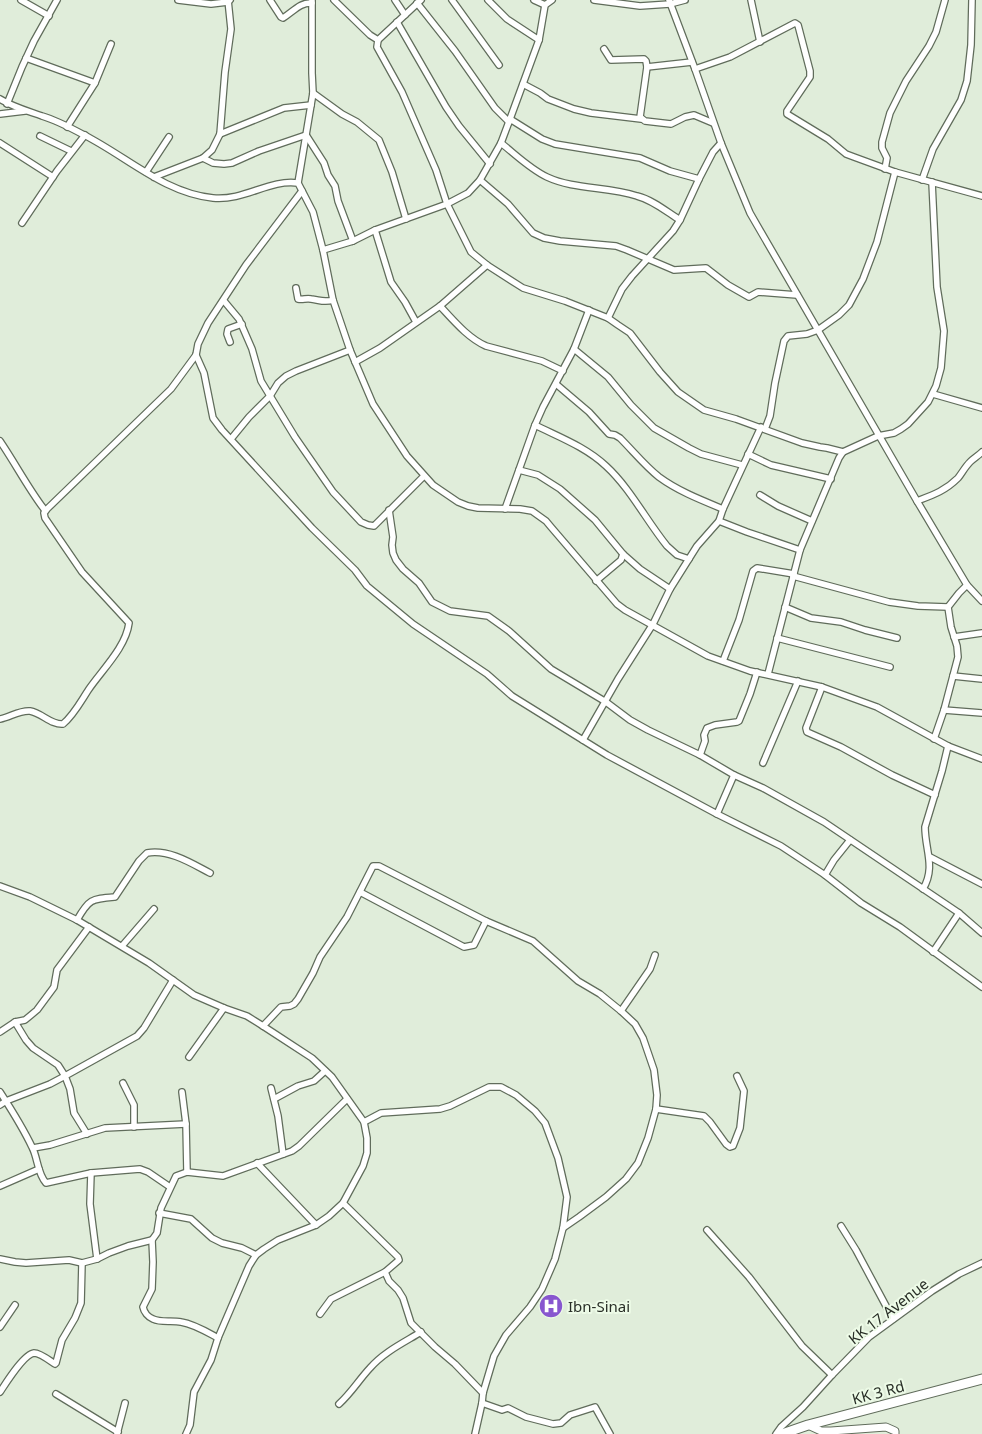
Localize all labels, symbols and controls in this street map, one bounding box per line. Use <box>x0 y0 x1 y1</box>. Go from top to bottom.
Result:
street label: KK 17 Avenue <box>844 1274 932 1348</box>
hospital icon: Ibn-Sinai <box>538 1293 564 1319</box>
place label: Ibn-Sinai <box>568 1296 630 1316</box>
street label: KK 3 Rd <box>850 1375 906 1409</box>

